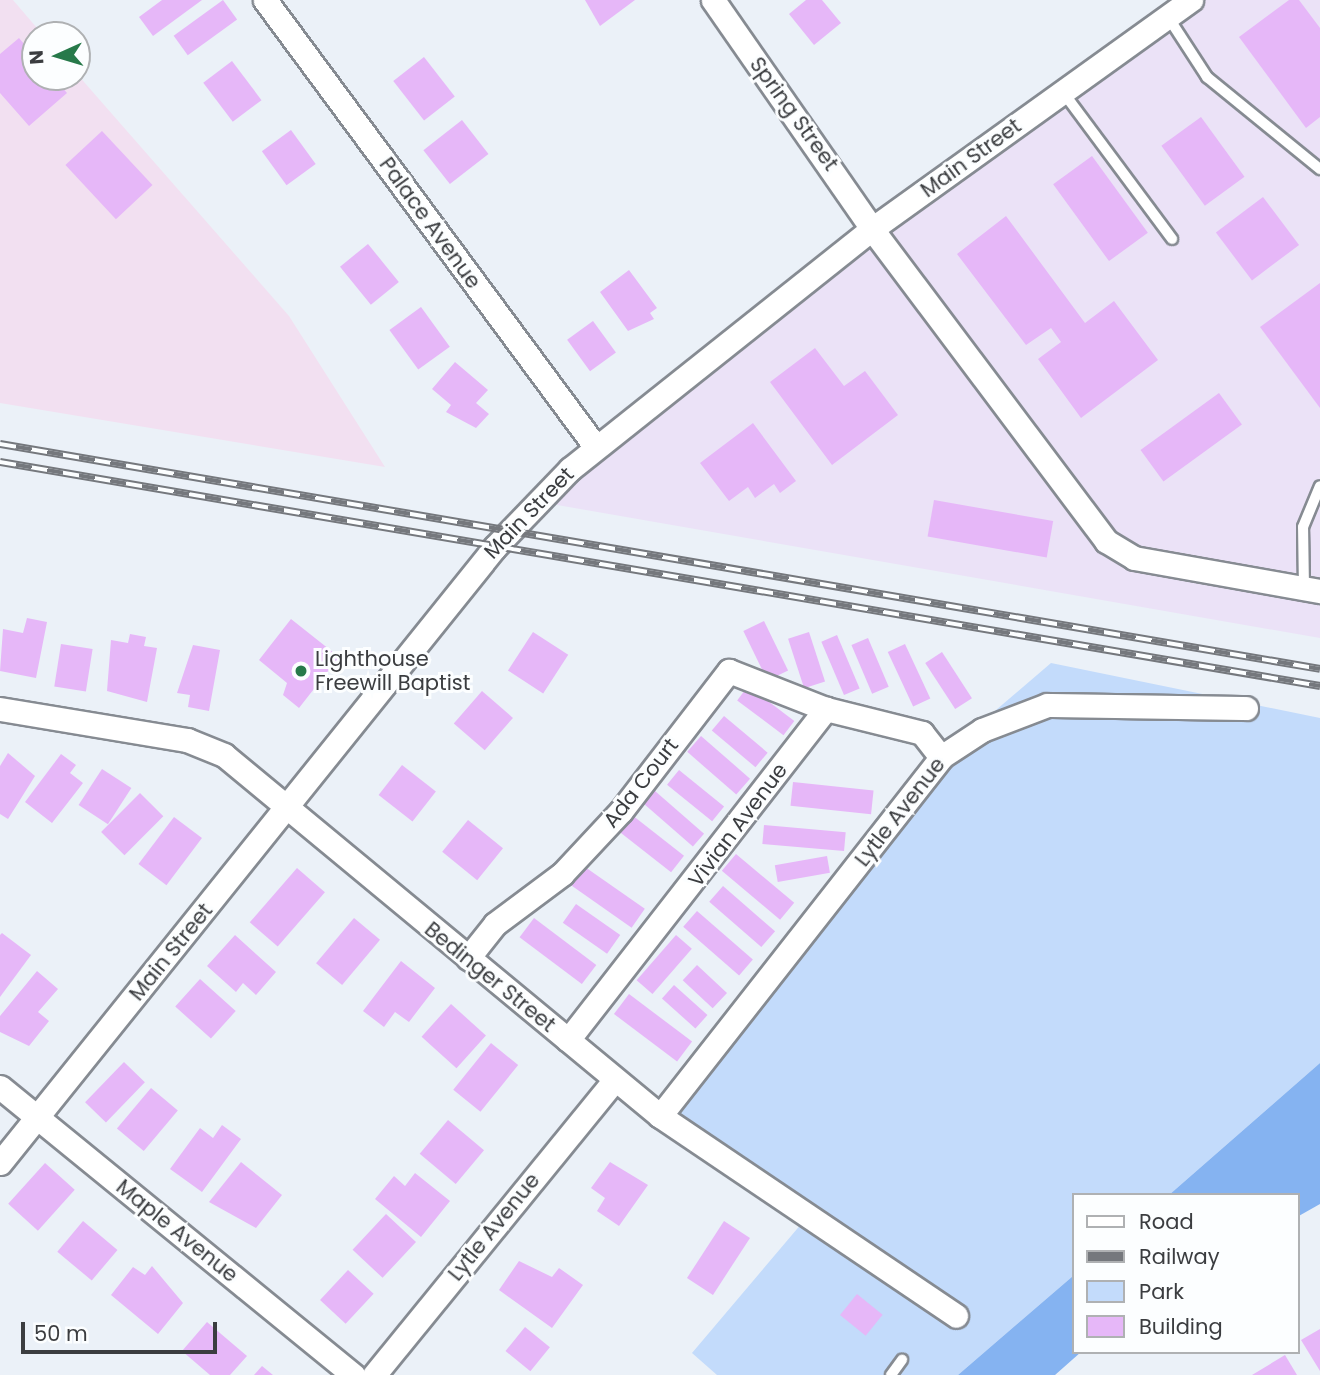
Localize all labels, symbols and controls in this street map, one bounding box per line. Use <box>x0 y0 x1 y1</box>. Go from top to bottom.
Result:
north arrow <box>21 21 91 91</box>
text: N <box>23 49 51 65</box>
street label: Spring Street <box>744 52 844 176</box>
street label: Main Street <box>916 113 1026 203</box>
street label: Palace Avenue <box>374 153 486 293</box>
street label: Main Street <box>479 462 579 564</box>
place label: Lighthouse Freewill Baptist <box>315 646 470 696</box>
marker: Lighthouse Freewill Baptist <box>293 663 309 679</box>
street label: Ada Court <box>598 733 684 833</box>
street label: Lytle Avenue <box>850 753 950 871</box>
street label: Vivian Avenue <box>683 758 793 892</box>
street label: Main Street <box>124 898 218 1006</box>
street label: Bedinger Street <box>420 917 560 1037</box>
street label: Lytle Avenue <box>443 1168 545 1286</box>
street label: Maple Avenue <box>111 1174 243 1288</box>
legend <box>1072 1193 1299 1354</box>
text: Road <box>1139 1207 1194 1236</box>
text: Railway <box>1139 1242 1220 1271</box>
text: Park <box>1139 1277 1184 1306</box>
scale bar <box>24 1308 220 1352</box>
text: Building <box>1139 1312 1223 1341</box>
text: 50 m <box>34 1319 88 1348</box>

